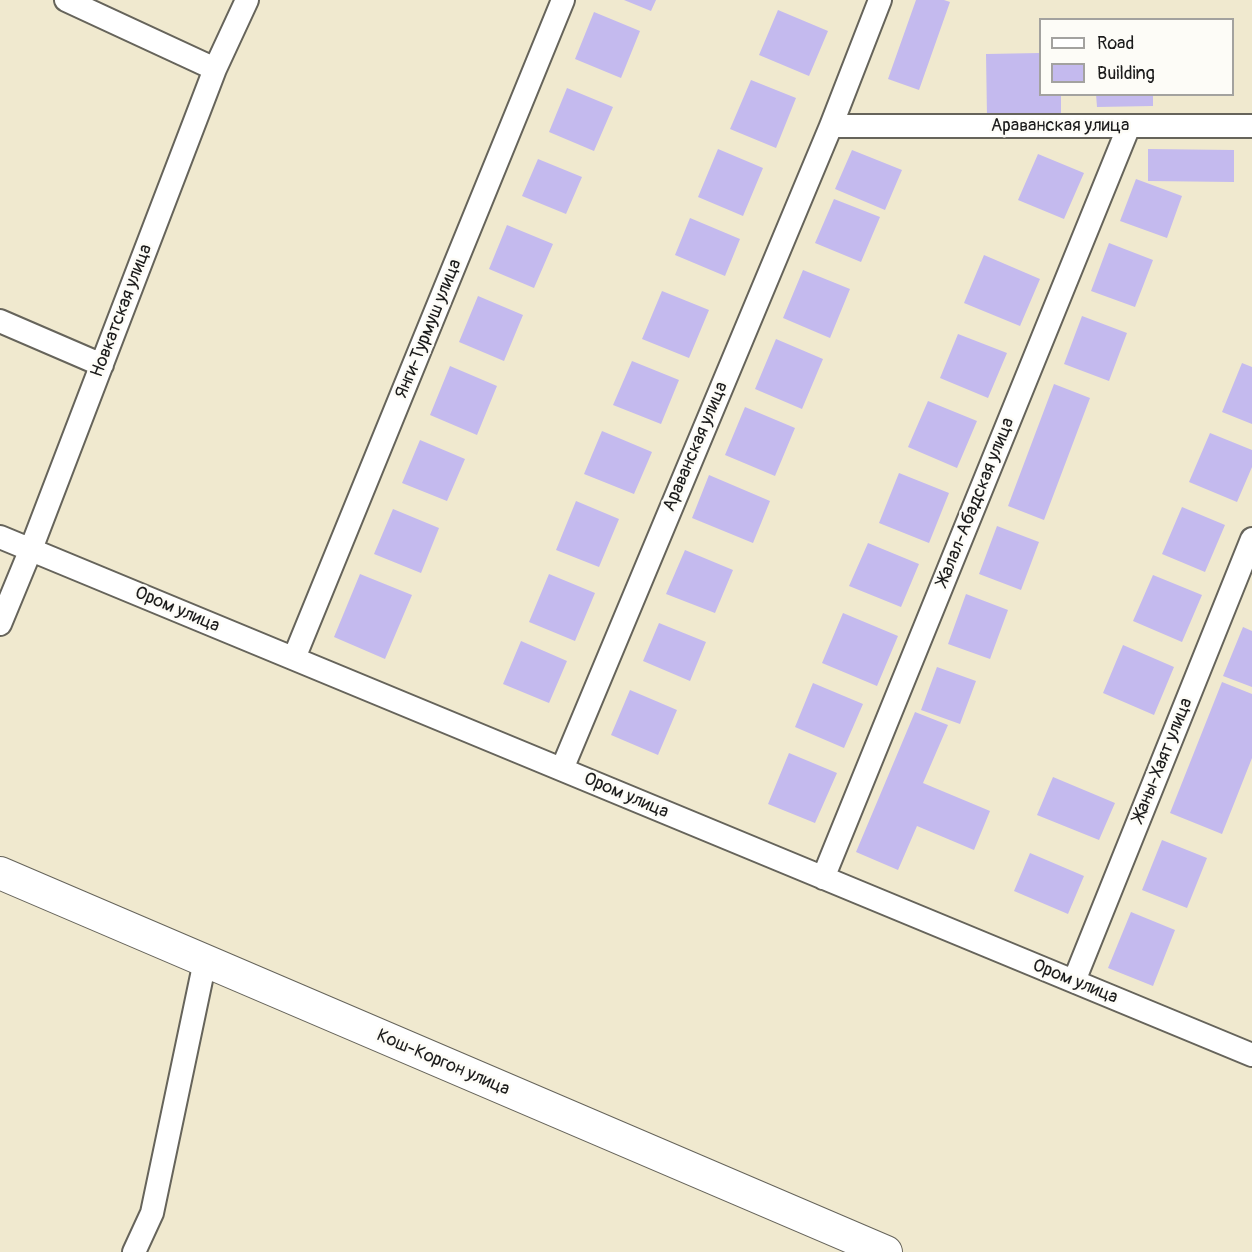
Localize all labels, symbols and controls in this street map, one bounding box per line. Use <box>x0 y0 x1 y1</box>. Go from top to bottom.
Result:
legend <box>1039 18 1234 96</box>
text: Road <box>1097 32 1134 55</box>
text: Building <box>1097 62 1155 85</box>
street label: Араванская улица <box>991 115 1129 137</box>
street label: Новкатская улица <box>87 242 157 380</box>
street label: Янги-Турмуш улица <box>391 256 467 402</box>
street label: Араванская улица <box>659 379 733 515</box>
street label: Жалал-Абадская улица <box>932 415 1020 589</box>
street label: Ором улица <box>131 582 223 638</box>
street label: Жаны-Хаят улица <box>1128 695 1198 825</box>
street label: Ором улица <box>580 768 672 824</box>
street label: Ором улица <box>1029 955 1121 1009</box>
street label: Кош-Коргон улица <box>373 1025 513 1101</box>

